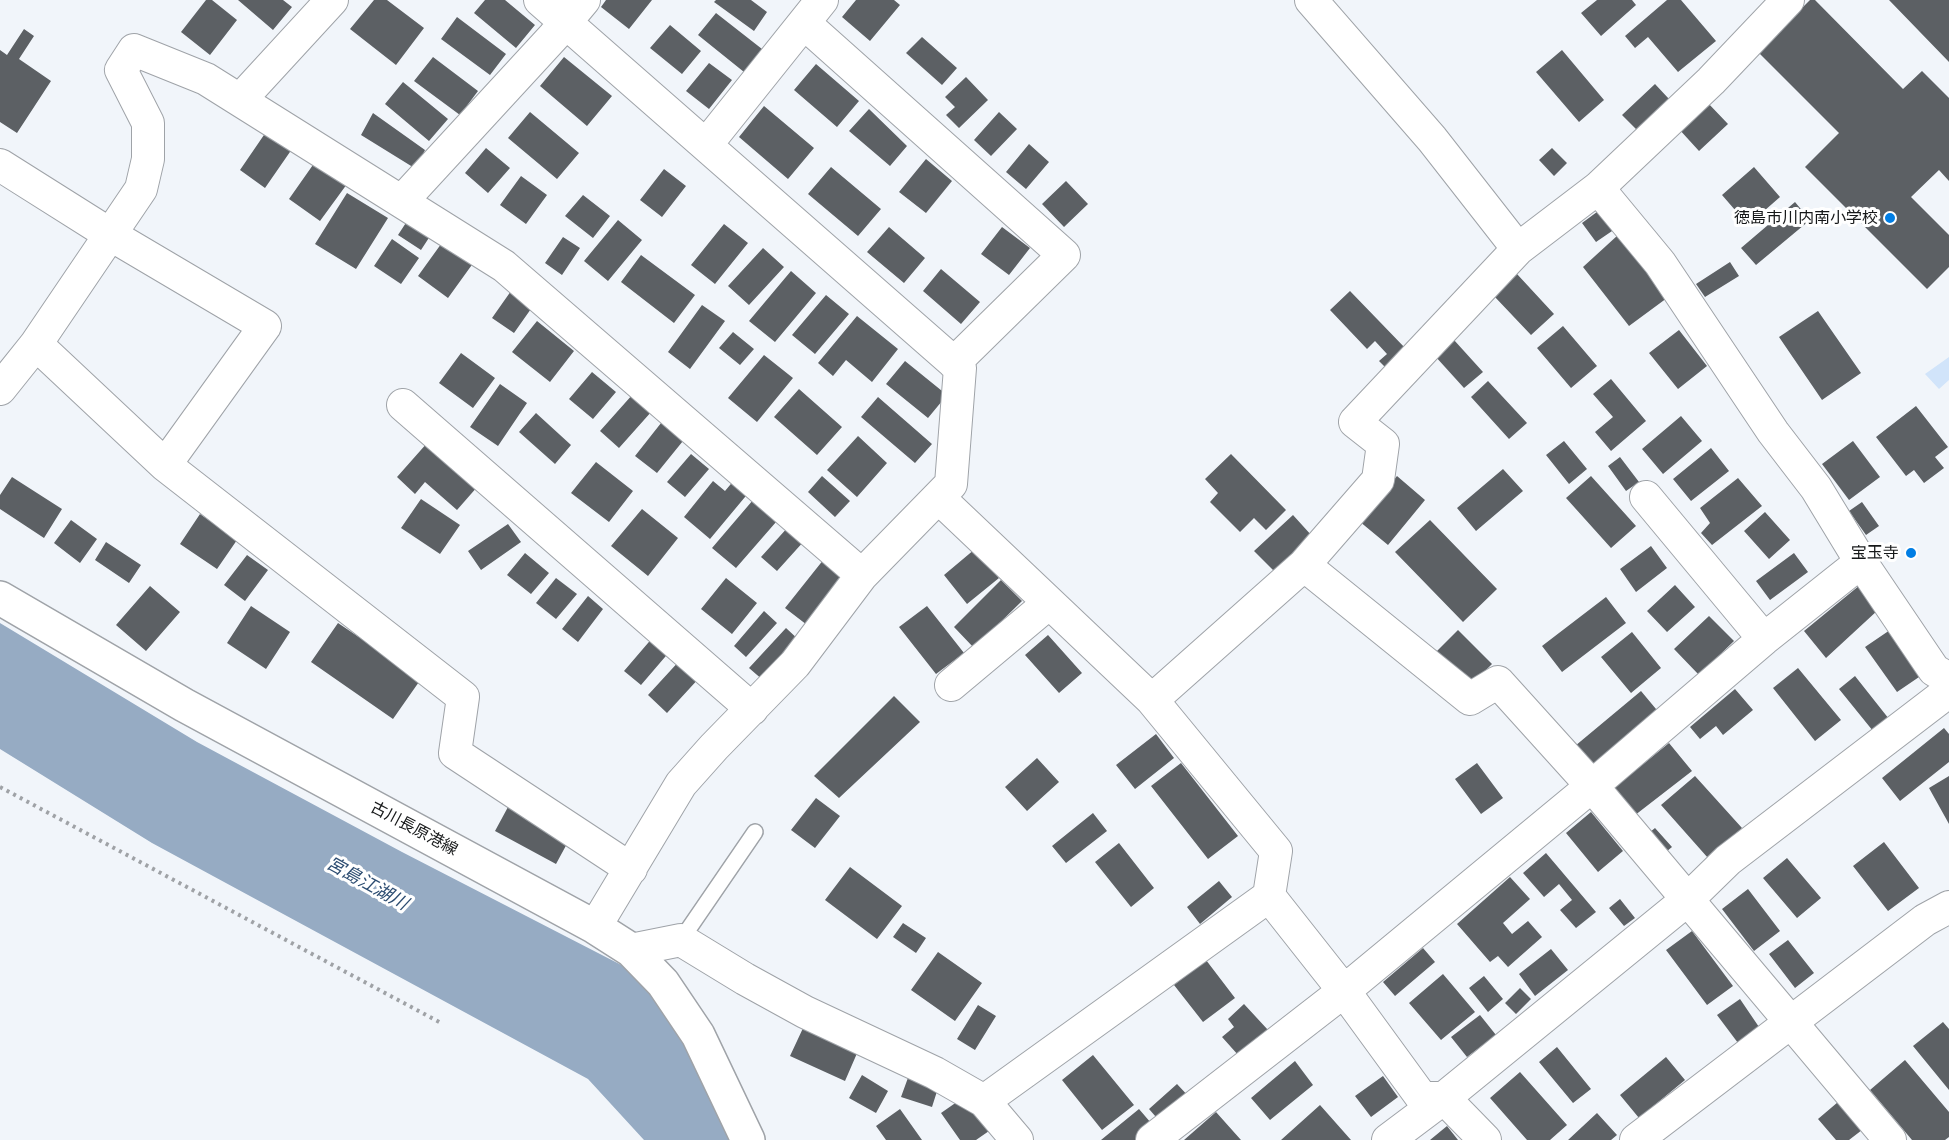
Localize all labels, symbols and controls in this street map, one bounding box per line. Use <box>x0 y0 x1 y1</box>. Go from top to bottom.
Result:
place label: 徳島市川内南小学校 <box>1734 208 1878 228</box>
marker: 徳島市川内南小学校 <box>1883 211 1897 225</box>
place label: 宝玉寺 <box>1851 543 1899 563</box>
marker: 宝玉寺 <box>1904 546 1918 560</box>
street label: 古川長原港線 <box>367 798 461 860</box>
water label: 宮島江湖川 <box>322 853 412 915</box>

